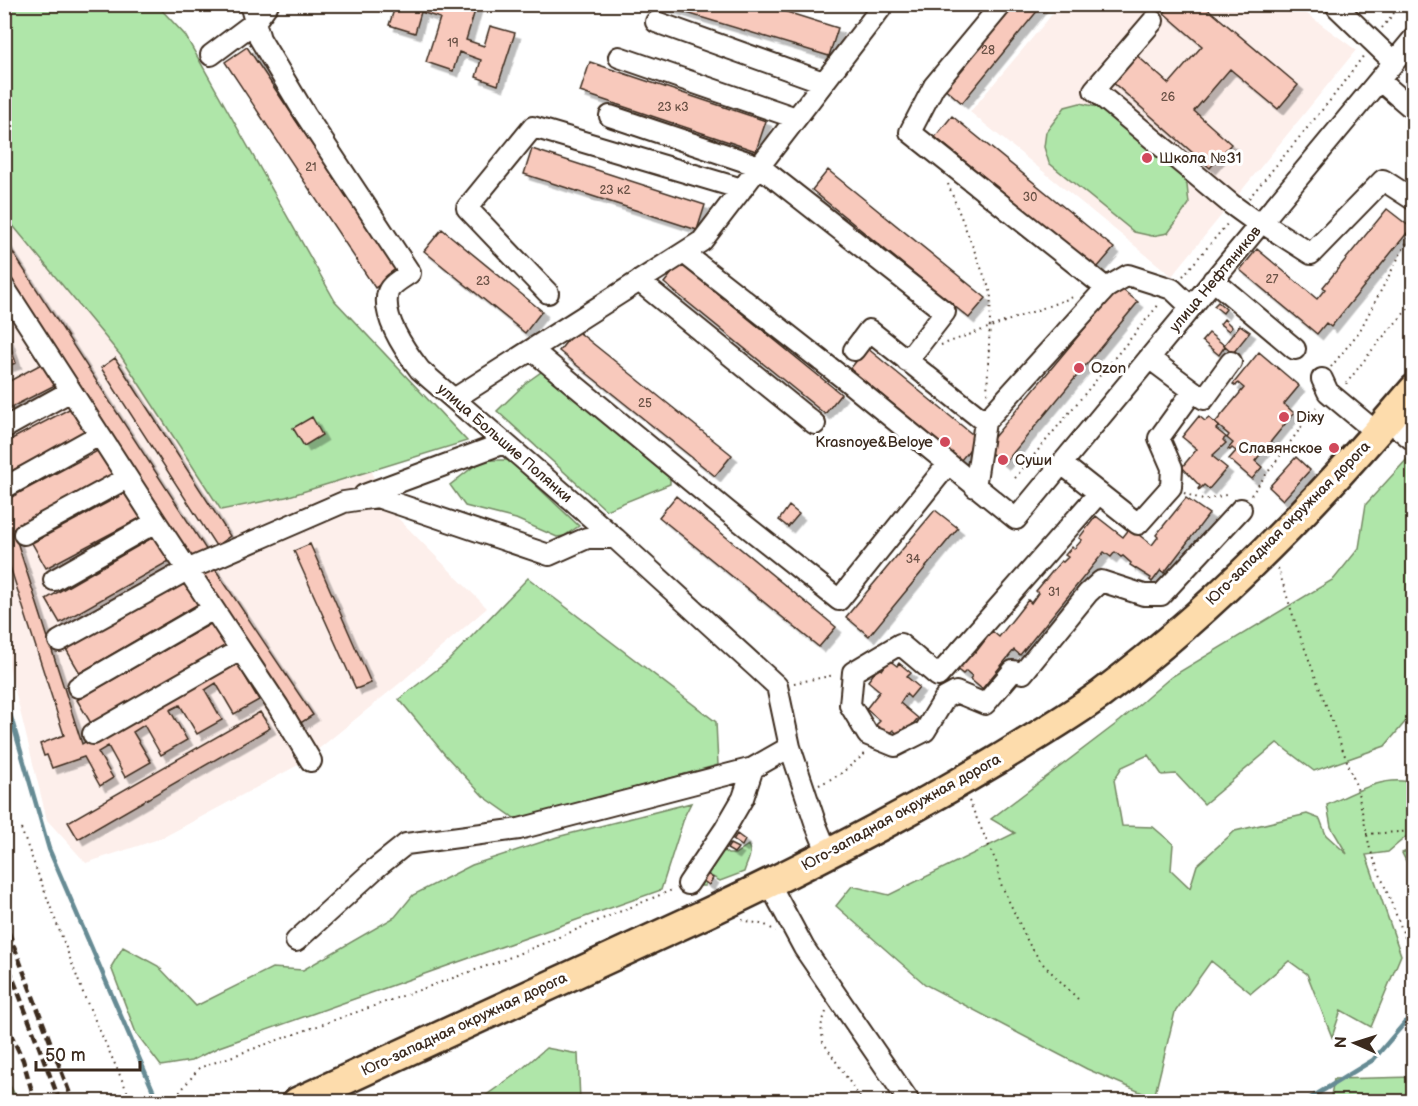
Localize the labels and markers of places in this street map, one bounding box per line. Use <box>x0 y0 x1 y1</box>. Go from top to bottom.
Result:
place label: Школа №31 <box>1159 149 1241 168</box>
marker: Школа №31 <box>1140 151 1154 165</box>
place label: Ozon <box>1091 359 1126 378</box>
marker: Ozon <box>1072 361 1086 375</box>
place label: Dixy <box>1296 408 1325 427</box>
marker: Dixy <box>1277 410 1291 424</box>
place label: Krasnoye&Beloye <box>815 433 933 452</box>
marker: Krasnoye&Beloye <box>938 435 952 449</box>
place label: Славянское <box>1239 439 1322 458</box>
marker: Славянское <box>1327 441 1341 455</box>
place label: Суши <box>1015 451 1052 470</box>
marker: Суши <box>996 453 1010 467</box>

